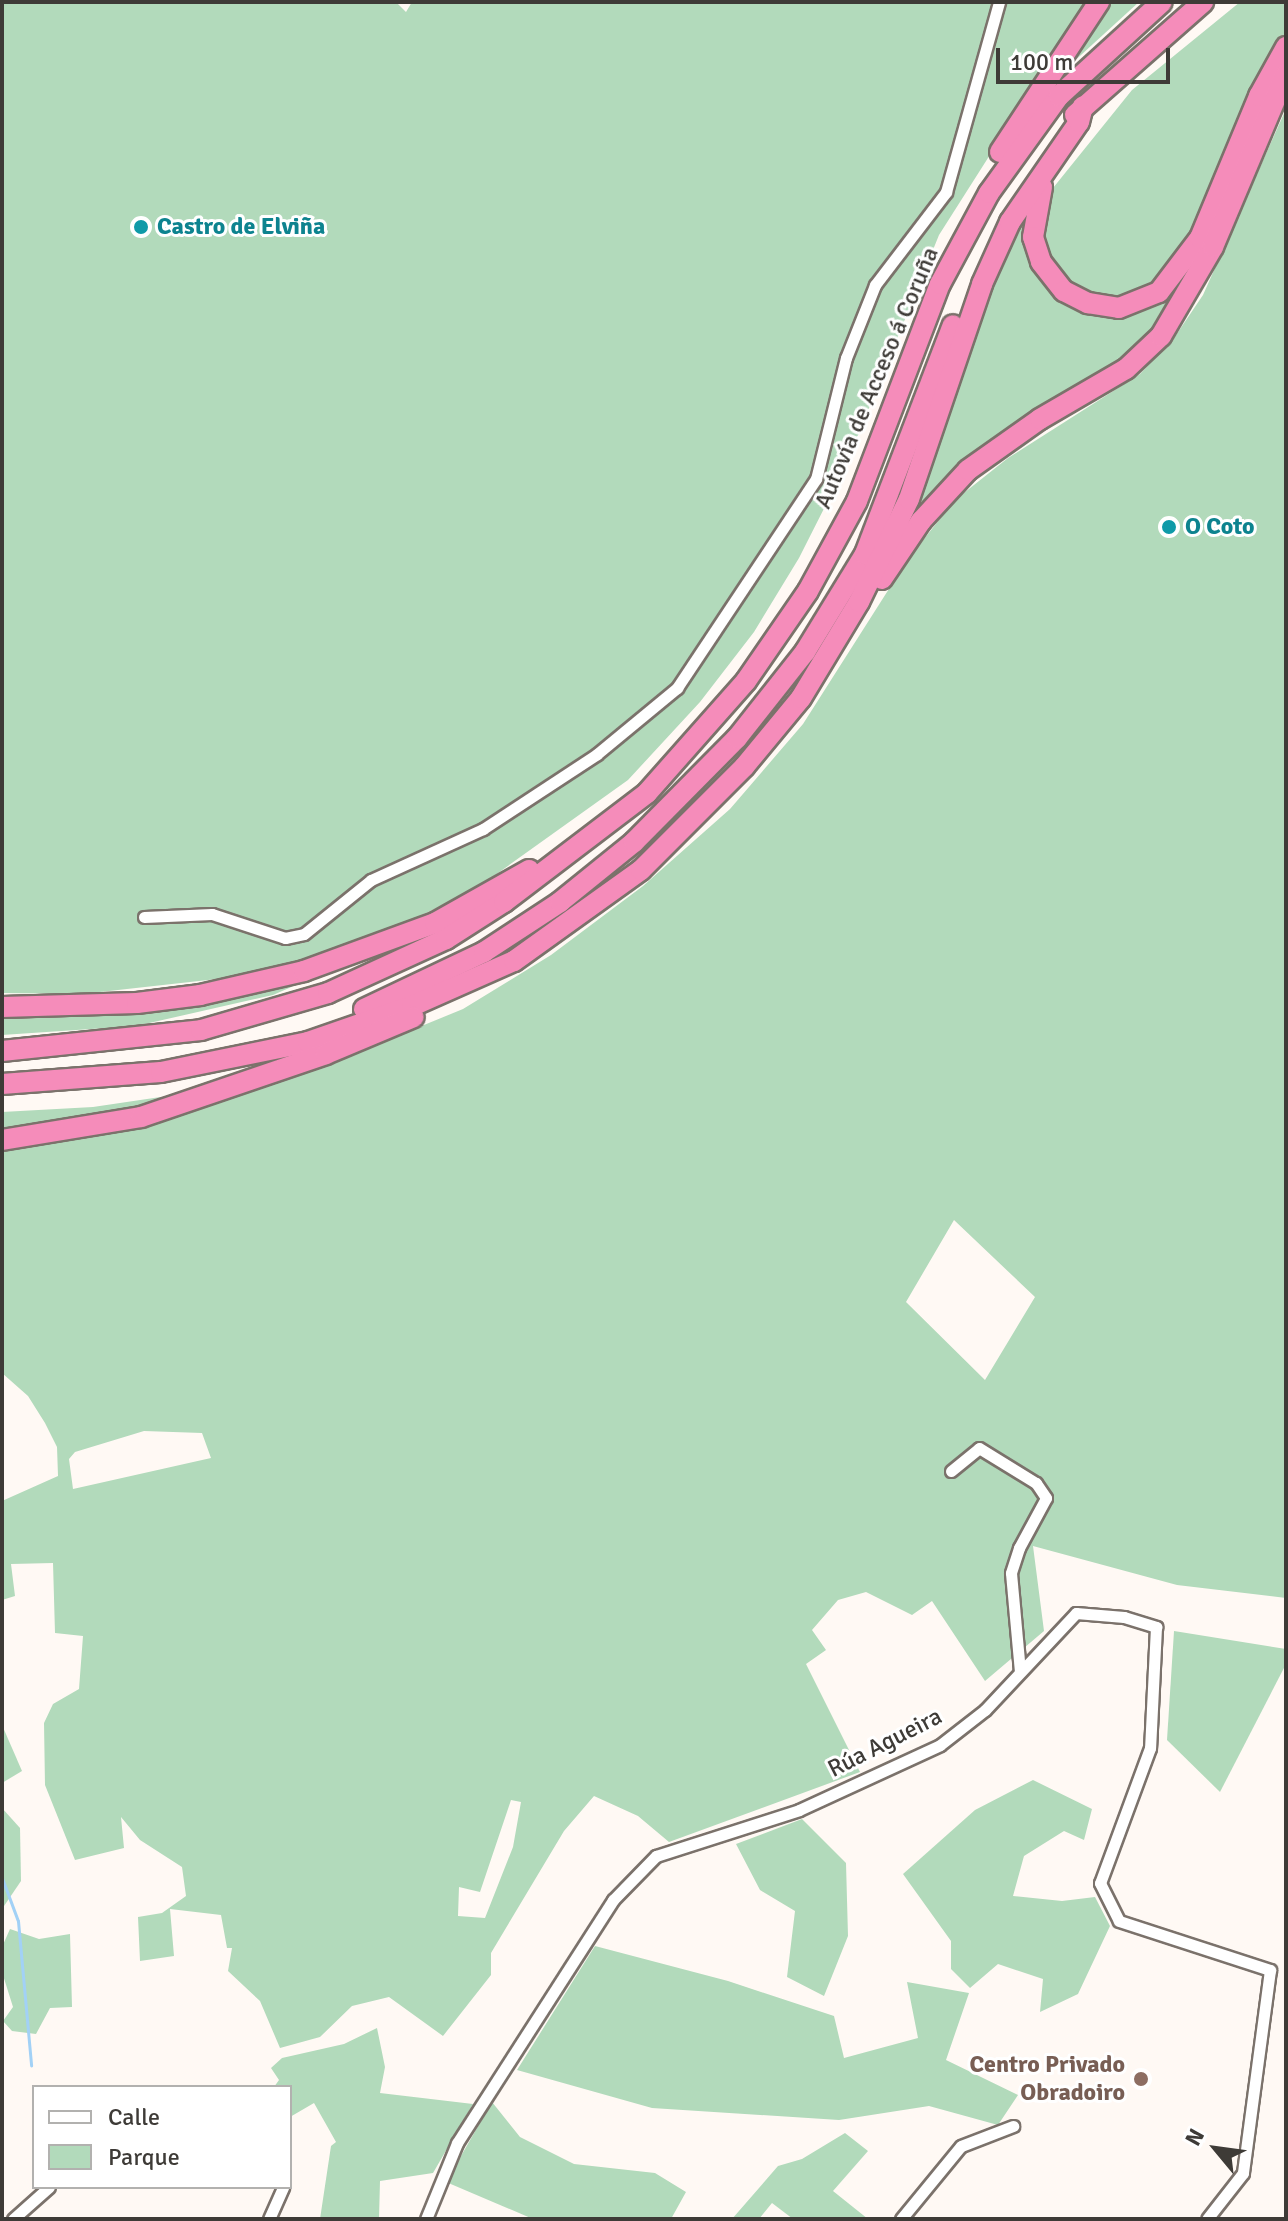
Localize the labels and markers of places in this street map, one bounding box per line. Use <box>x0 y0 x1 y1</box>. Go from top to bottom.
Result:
place label: Castro de Elviña <box>157 213 325 241</box>
marker: Castro de Elviña <box>132 218 150 236</box>
place label: O Coto <box>1185 513 1255 541</box>
marker: O Coto <box>1160 518 1178 536</box>
place label: Centro Privado Obradoiro <box>970 2051 1125 2107</box>
marker: Centro Privado Obradoiro <box>1132 2070 1150 2088</box>

